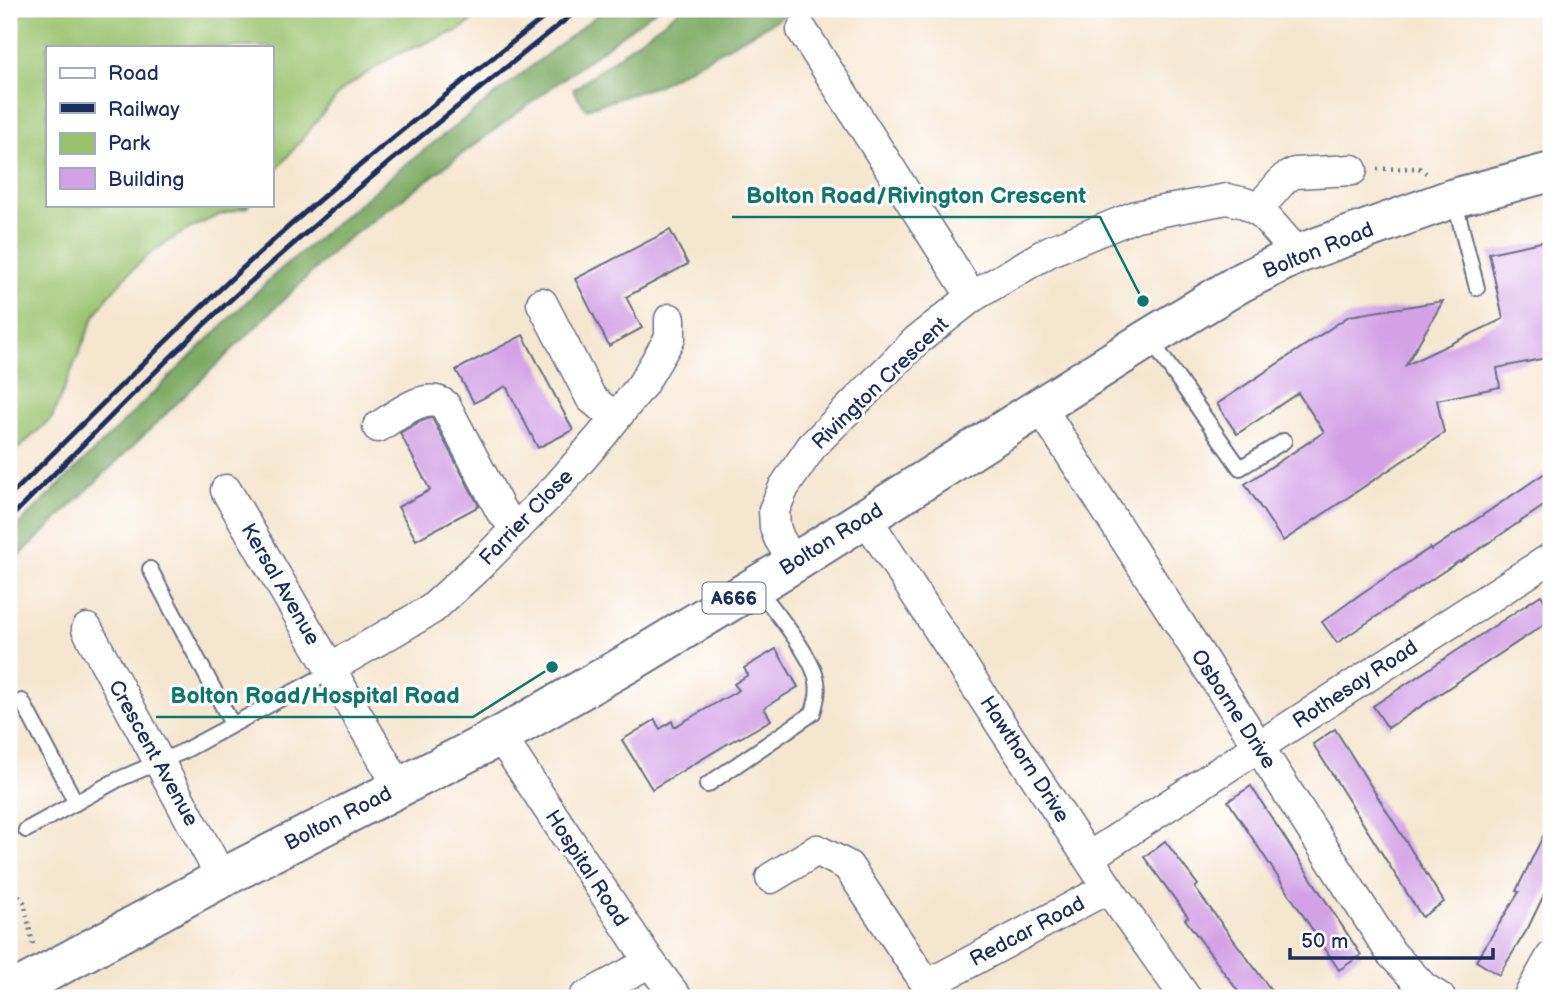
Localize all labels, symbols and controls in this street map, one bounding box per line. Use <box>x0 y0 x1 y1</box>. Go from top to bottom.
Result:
legend <box>46 46 273 206</box>
text: Road <box>108 61 159 86</box>
text: Railway <box>108 97 180 122</box>
text: Park <box>108 131 151 156</box>
text: Building <box>108 167 184 192</box>
callout: Bolton Road/Rivington Crescent <box>732 173 1100 217</box>
text: Bolton Road/Rivington Crescent <box>746 182 1086 210</box>
street label: Bolton Road <box>1259 217 1377 284</box>
street label: Rivington Crescent <box>807 311 954 455</box>
street label: Farrier Close <box>474 464 578 571</box>
street label: Bolton Road <box>775 498 888 581</box>
street label: Kersal Avenue <box>236 519 326 650</box>
road number: A666 <box>702 582 766 614</box>
street label: Rothesay Road <box>1288 635 1422 734</box>
street label: Osborne Drive <box>1186 645 1281 774</box>
callout: Bolton Road/Hospital Road <box>156 673 473 717</box>
street label: Crescent Avenue <box>103 676 204 831</box>
text: Bolton Road/Hospital Road <box>170 682 460 710</box>
street label: Hawthorn Drive <box>974 691 1075 827</box>
street label: Bolton Road <box>280 781 396 856</box>
street label: Hospital Road <box>540 805 633 931</box>
street label: Redcar Road <box>966 891 1089 972</box>
scale bar <box>1290 916 1494 960</box>
text: 50 m <box>1301 929 1348 954</box>

